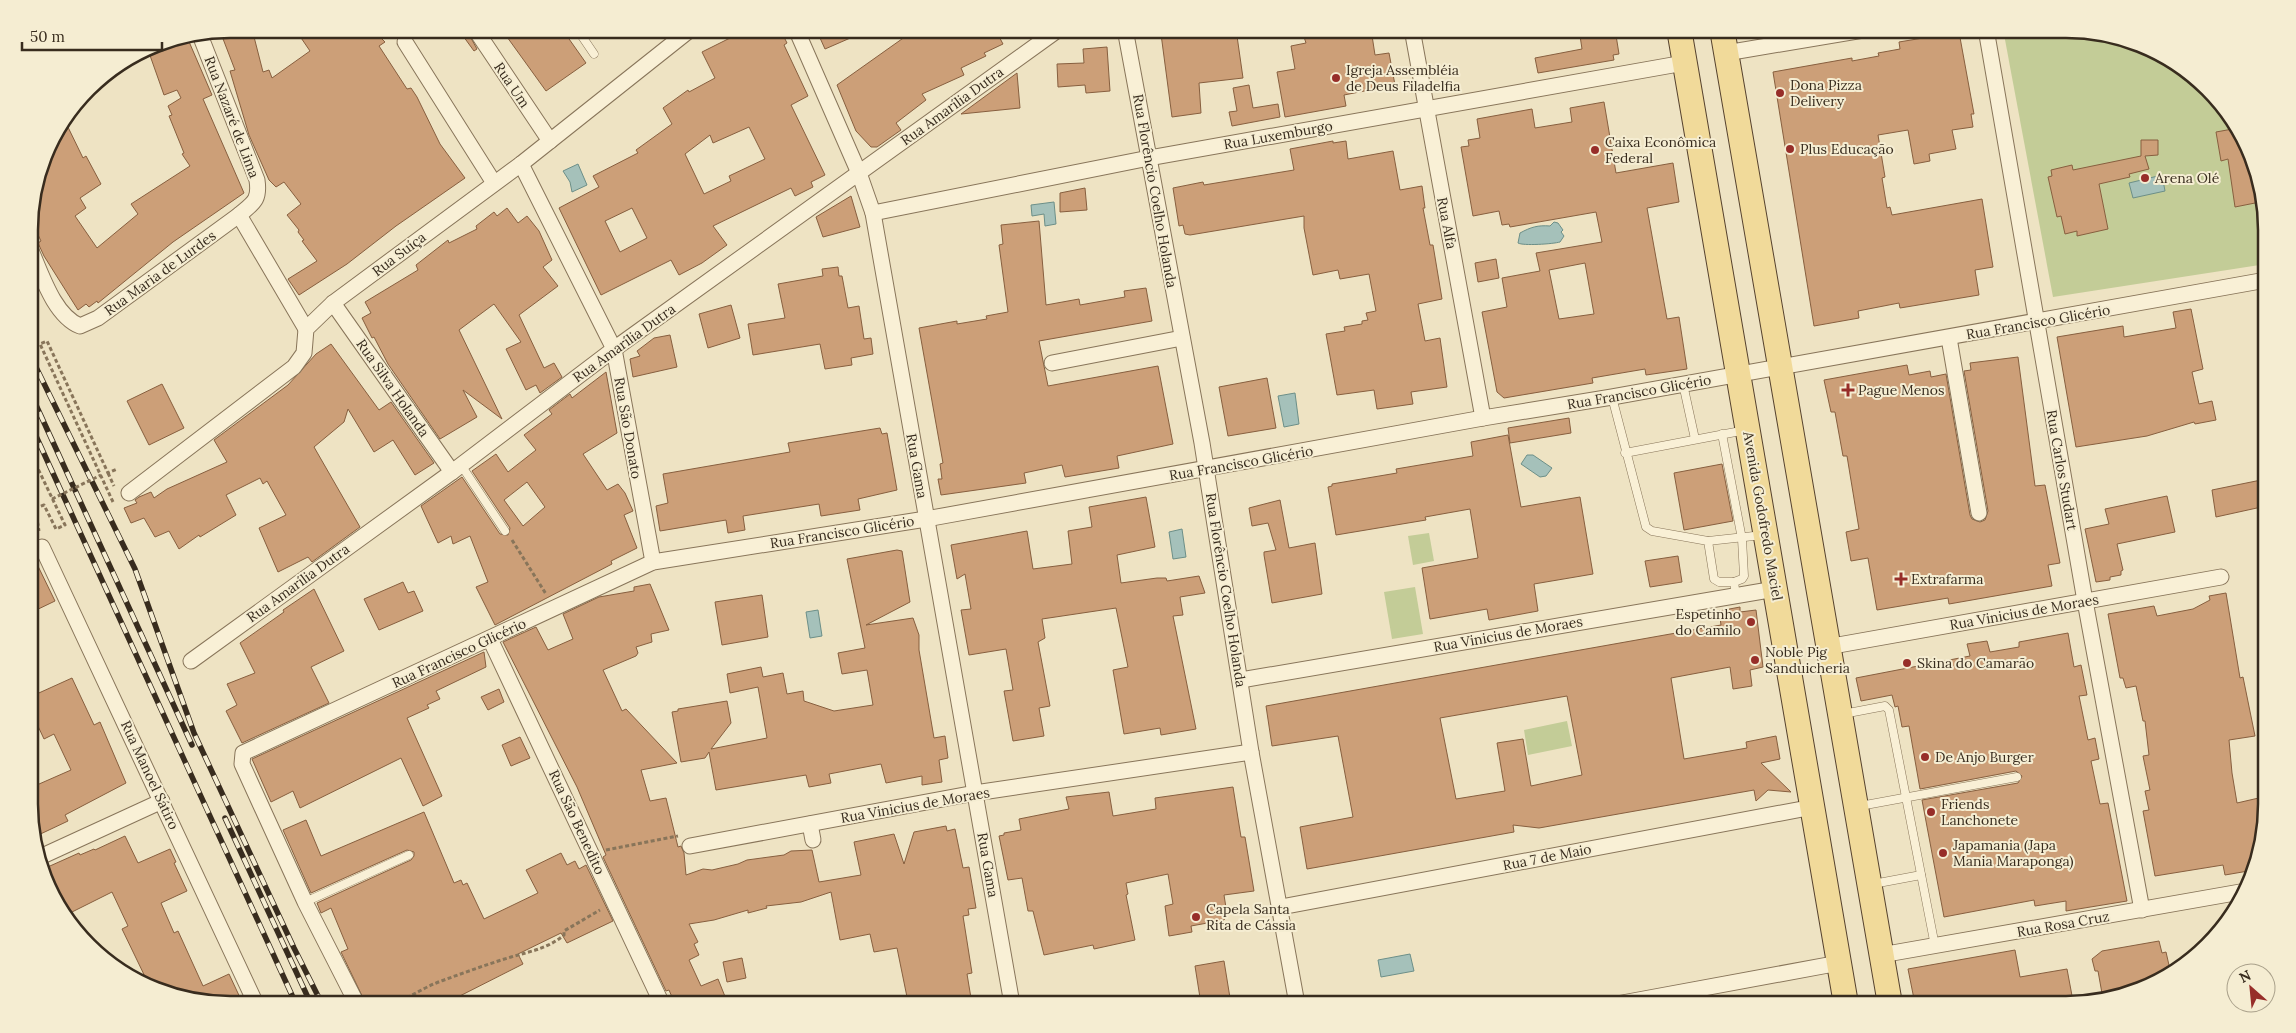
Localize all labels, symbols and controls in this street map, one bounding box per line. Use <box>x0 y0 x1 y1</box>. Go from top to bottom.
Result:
scale bar <box>22 20 162 52</box>
text: 50 m <box>30 27 65 46</box>
street label: Rua Nazaré de Lima <box>200 54 264 180</box>
street label: Rua Um <box>490 59 534 112</box>
place label: Igreja Assembléia de Deus Filadelfia <box>1346 61 1460 95</box>
street label: Rua Amarília Dutra <box>897 63 1007 149</box>
marker: Igreja Assembléia de Deus Filadelfia <box>1330 72 1342 84</box>
place label: Dona Pizza Delivery <box>1790 76 1862 110</box>
marker: Dona Pizza Delivery <box>1774 87 1786 99</box>
street label: Rua Florêncio Coelho Holanda <box>1129 93 1181 289</box>
street label: Rua Luxemburgo <box>1222 117 1334 153</box>
place label: Caixa Econômica Federal <box>1605 133 1716 167</box>
place label: Plus Educação <box>1800 140 1894 158</box>
marker: Plus Educação <box>1784 143 1796 155</box>
marker: Caixa Econômica Federal <box>1589 144 1601 156</box>
place label: Arena Olé <box>2154 169 2220 187</box>
marker: Arena Olé <box>2139 172 2151 184</box>
street label: Rua Alfa <box>1433 195 1461 251</box>
street label: Rua Maria de Lurdes <box>101 226 219 320</box>
street label: Rua Suíça <box>368 228 430 280</box>
street label: Rua Amarília Dutra <box>569 300 679 386</box>
street label: Rua Francisco Glicério <box>1965 300 2111 344</box>
street label: Rua Silva Holanda <box>353 336 433 440</box>
street label: Rua Francisco Glicério <box>1566 370 1712 414</box>
street label: Rua São Donato <box>610 376 646 480</box>
place label: Pague Menos <box>1858 381 1945 399</box>
marker: Pague Menos <box>1842 384 1854 396</box>
street label: Rua Carlos Studart <box>2043 408 2082 532</box>
street label: Avenida Godofredo Maciel <box>1739 429 1787 602</box>
street label: Rua Gama <box>902 432 932 500</box>
street label: Rua Francisco Glicério <box>1168 441 1314 485</box>
street label: Rua Florêncio Coelho Holanda <box>1202 492 1250 688</box>
street label: Rua Francisco Glicério <box>769 512 915 552</box>
street label: Rua Amarília Dutra <box>243 540 353 626</box>
place label: Extrafarma <box>1911 570 1984 588</box>
marker: Extrafarma <box>1895 573 1907 585</box>
street label: Rua Vinicius de Moraes <box>1948 590 2100 634</box>
place label: Espetinho do Camilo <box>1675 605 1741 639</box>
street label: Rua Vinicius de Moraes <box>1432 612 1584 656</box>
street label: Rua Francisco Glicério <box>389 614 529 692</box>
marker: Espetinho do Camilo <box>1745 616 1757 628</box>
place label: Noble Pig Sanduicheria <box>1765 643 1850 677</box>
marker: Noble Pig Sanduicheria <box>1749 654 1761 666</box>
place label: Skina do Camarão <box>1917 654 2034 672</box>
marker: Skina do Camarão <box>1901 657 1913 669</box>
street label: Rua Manoel Sátiro <box>117 718 183 832</box>
place label: De Anjo Burger <box>1935 748 2034 766</box>
marker: De Anjo Burger <box>1919 751 1931 763</box>
street label: Rua São Benedito <box>545 767 609 877</box>
street label: Rua Vinicius de Moraes <box>839 783 991 827</box>
place label: Friends Lanchonete <box>1941 795 2019 829</box>
marker: Friends Lanchonete <box>1925 806 1937 818</box>
street label: Rua Gama <box>973 831 1003 899</box>
place label: Japamania (Japa Mania Maraponga) <box>1952 836 2074 870</box>
street label: Rua 7 de Maio <box>1501 840 1593 874</box>
marker: Japamania (Japa Mania Maraponga) <box>1937 847 1949 859</box>
place label: Capela Santa Rita de Cássia <box>1206 900 1296 934</box>
street label: Rua Rosa Cruz <box>2015 907 2111 941</box>
marker: Capela Santa Rita de Cássia <box>1190 911 1202 923</box>
north arrow <box>2226 963 2276 1013</box>
text: N <box>2236 966 2254 987</box>

